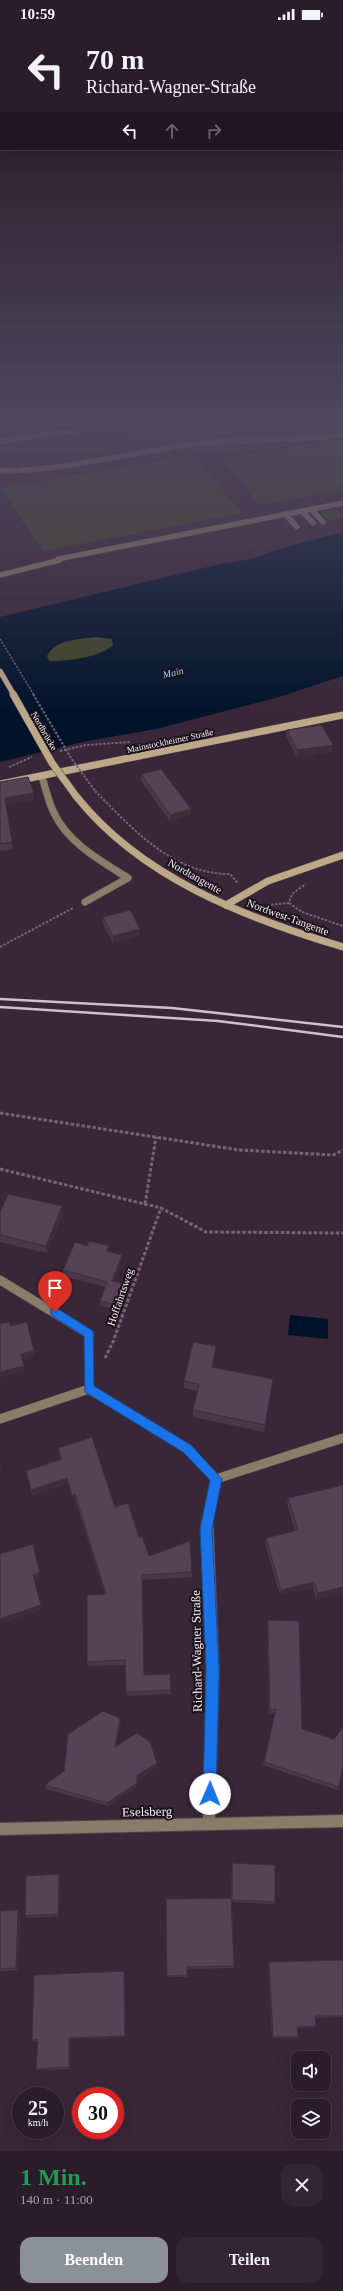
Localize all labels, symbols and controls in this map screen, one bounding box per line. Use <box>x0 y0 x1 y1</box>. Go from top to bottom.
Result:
text: 10:59 <box>20 6 55 22</box>
icon: left <box>20 44 72 96</box>
text: 70 m <box>86 44 144 75</box>
text: Richard-Wagner-Straße <box>86 77 256 97</box>
icon: left <box>119 120 141 142</box>
icon: ahead <box>161 120 183 142</box>
icon: right <box>203 120 225 142</box>
water label: Main <box>161 665 185 680</box>
street label: Nordbrücke <box>29 710 59 752</box>
street label: Mainstockheimer Straße <box>126 727 214 755</box>
street label: Nordtangente <box>166 856 224 896</box>
street label: Nordwest-Tangente <box>245 897 331 937</box>
street label: Hoffahrtsweg <box>105 1266 136 1327</box>
pin <box>38 1271 72 1312</box>
icon: arrive <box>44 1277 66 1299</box>
street label: Richard-Wagner Straße <box>188 1590 205 1712</box>
position arrow <box>189 1773 231 1815</box>
street label: Eselsberg <box>122 1804 173 1819</box>
map controls <box>291 2051 331 2139</box>
button: sound <box>291 2051 331 2091</box>
speed limit sign: 30 <box>72 2087 124 2139</box>
text: 25 <box>28 2097 48 2119</box>
button: layers <box>291 2099 331 2139</box>
text: km/h <box>28 2117 48 2128</box>
text: 1 Min. <box>20 2164 87 2190</box>
button: close <box>281 2164 323 2206</box>
text: 140 m · 11:00 <box>20 2192 93 2207</box>
button: Beenden <box>20 2237 168 2283</box>
button: Teilen <box>176 2237 323 2283</box>

